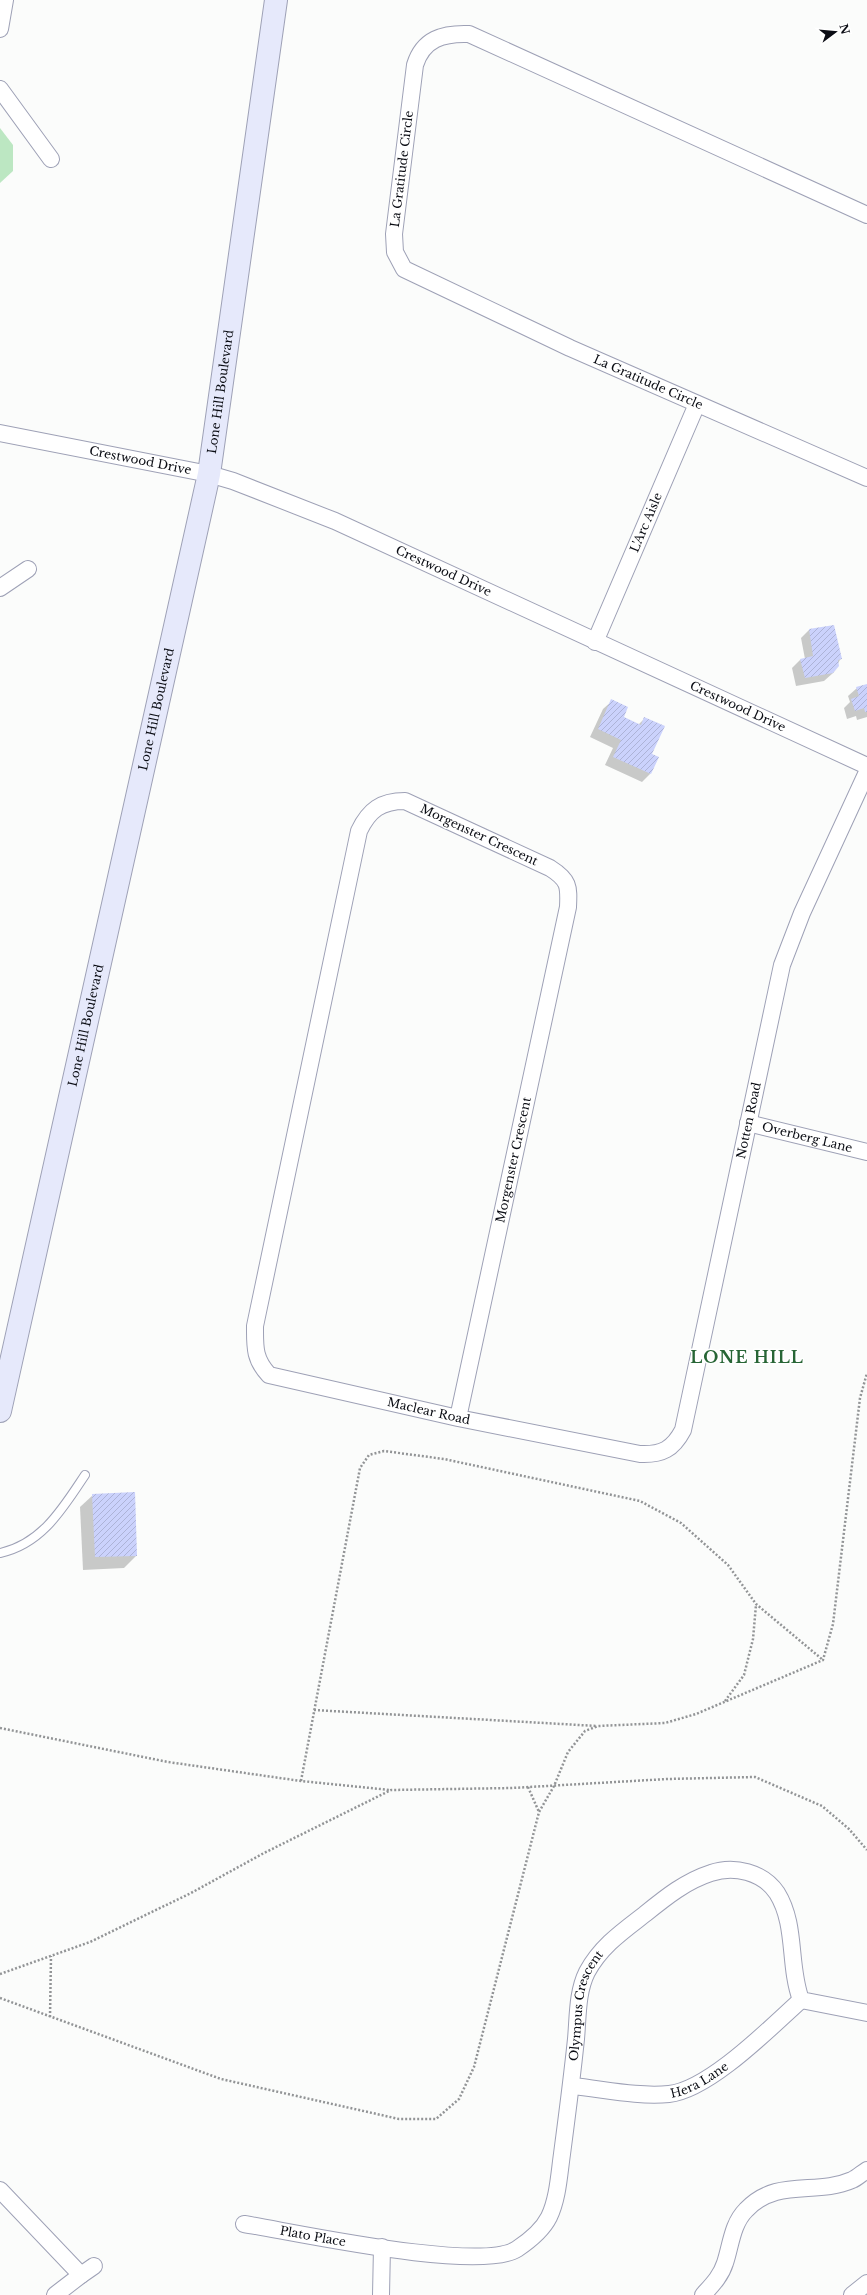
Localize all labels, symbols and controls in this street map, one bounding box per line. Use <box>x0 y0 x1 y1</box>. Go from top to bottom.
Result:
north arrow <box>815 12 855 52</box>
text: N <box>836 22 853 37</box>
street label: La Gratitude Circle <box>387 110 416 228</box>
street label: Lone Hill Boulevard <box>204 329 236 455</box>
street label: La Gratitude Circle <box>591 351 705 412</box>
street label: Crestwood Drive <box>88 443 193 477</box>
street label: L'Arc Aisle <box>626 490 665 554</box>
street label: Crestwood Drive <box>393 542 494 599</box>
street label: Lone Hill Boulevard <box>135 646 177 772</box>
street label: Crestwood Drive <box>688 678 788 735</box>
street label: Morgenster Crescent <box>418 801 541 869</box>
street label: Lone Hill Boulevard <box>65 963 106 1088</box>
street label: Notten Road <box>733 1081 764 1160</box>
street label: Morgenster Crescent <box>492 1095 534 1224</box>
street label: Overberg Lane <box>761 1119 854 1155</box>
district label: LONE HILL <box>690 1347 804 1367</box>
street label: Maclear Road <box>386 1394 471 1427</box>
street label: Olympus Crescent <box>566 1947 606 2062</box>
street label: Hera Lane <box>669 2058 731 2101</box>
street label: Plato Place <box>279 2223 347 2249</box>

